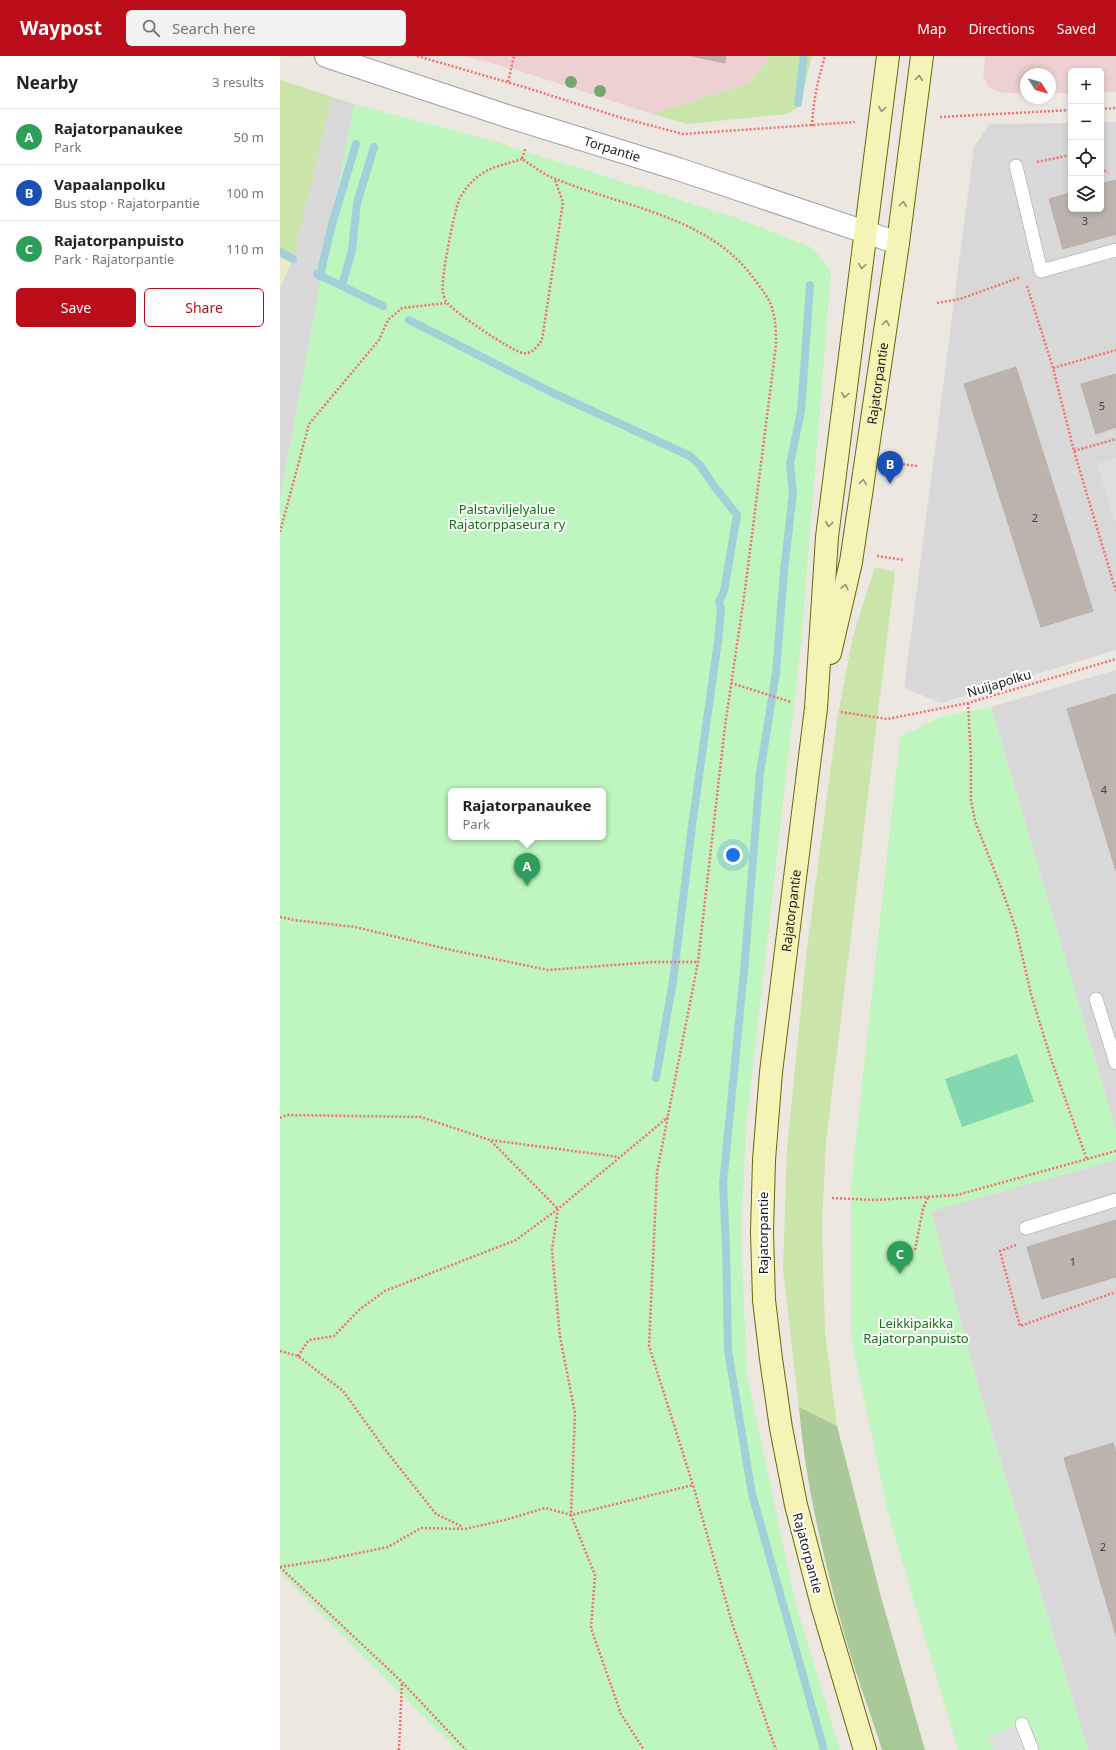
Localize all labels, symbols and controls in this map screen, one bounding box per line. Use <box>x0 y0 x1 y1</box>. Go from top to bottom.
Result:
search box <box>126 10 406 46</box>
text: Waypost <box>20 15 102 41</box>
icon: search <box>140 17 162 39</box>
text: Search here <box>172 18 255 38</box>
text: Map <box>917 19 946 38</box>
text: Directions <box>968 19 1035 38</box>
text: Saved <box>1057 19 1096 38</box>
north arrow <box>1020 68 1056 104</box>
map controls <box>1068 68 1104 212</box>
button: + <box>1068 68 1104 104</box>
text: Nearby <box>16 71 78 94</box>
text: 3 results <box>212 73 264 91</box>
one-way arrow <box>914 75 923 81</box>
button: − <box>1068 104 1104 140</box>
one-way arrow <box>878 106 887 112</box>
text: Rajatorpanaukee <box>54 118 183 138</box>
text: A <box>25 128 34 146</box>
text: 50 m <box>234 128 264 146</box>
street label: Torpantie <box>582 131 643 166</box>
text: Park <box>54 138 81 156</box>
button: locate <box>1068 140 1104 176</box>
text: Vapaalanpolku <box>54 174 165 194</box>
button: layers <box>1068 176 1104 212</box>
text: B <box>25 184 33 202</box>
text: 100 m <box>226 184 264 202</box>
text: Bus stop · Rajatorpantie <box>54 194 200 212</box>
one-way arrow <box>898 201 907 207</box>
house number: 3 <box>1082 213 1088 228</box>
text: Rajatorpanpuisto <box>54 230 184 250</box>
text: C <box>25 240 33 258</box>
text: 110 m <box>226 240 264 258</box>
text: Park · Rajatorpantie <box>54 250 174 268</box>
one-way arrow <box>858 263 867 269</box>
button: Save <box>16 288 136 327</box>
button: Share <box>144 288 264 327</box>
one-way arrow <box>881 320 890 326</box>
street label: Rajatorpantie <box>862 341 892 426</box>
one-way arrow <box>841 392 850 398</box>
house number: 5 <box>1099 398 1105 413</box>
pin: B <box>877 451 903 484</box>
one-way arrow <box>858 479 867 485</box>
park label: Palstaviljelyalue Rajatorppaseura ry <box>449 500 566 533</box>
house number: 2 <box>1032 510 1038 525</box>
one-way arrow <box>825 520 834 527</box>
one-way arrow <box>841 584 849 591</box>
street label: Nuijapolku <box>965 665 1033 701</box>
house number: 4 <box>1101 782 1108 797</box>
popup <box>448 788 606 840</box>
text: Rajatorpanaukee <box>462 795 592 815</box>
text: Park <box>462 815 490 833</box>
your location <box>723 845 743 865</box>
pin: A <box>514 853 540 886</box>
street label: Rajatorpantie <box>777 869 805 953</box>
street label: Rajatorpantie <box>754 1192 772 1274</box>
pin: C <box>887 1241 913 1274</box>
house number: 1 <box>1070 1254 1076 1269</box>
park label: Leikkipaikka Rajatorpanpuisto <box>863 1314 969 1347</box>
street label: Rajatorpantie <box>789 1511 827 1595</box>
house number: 2 <box>1100 1539 1106 1554</box>

